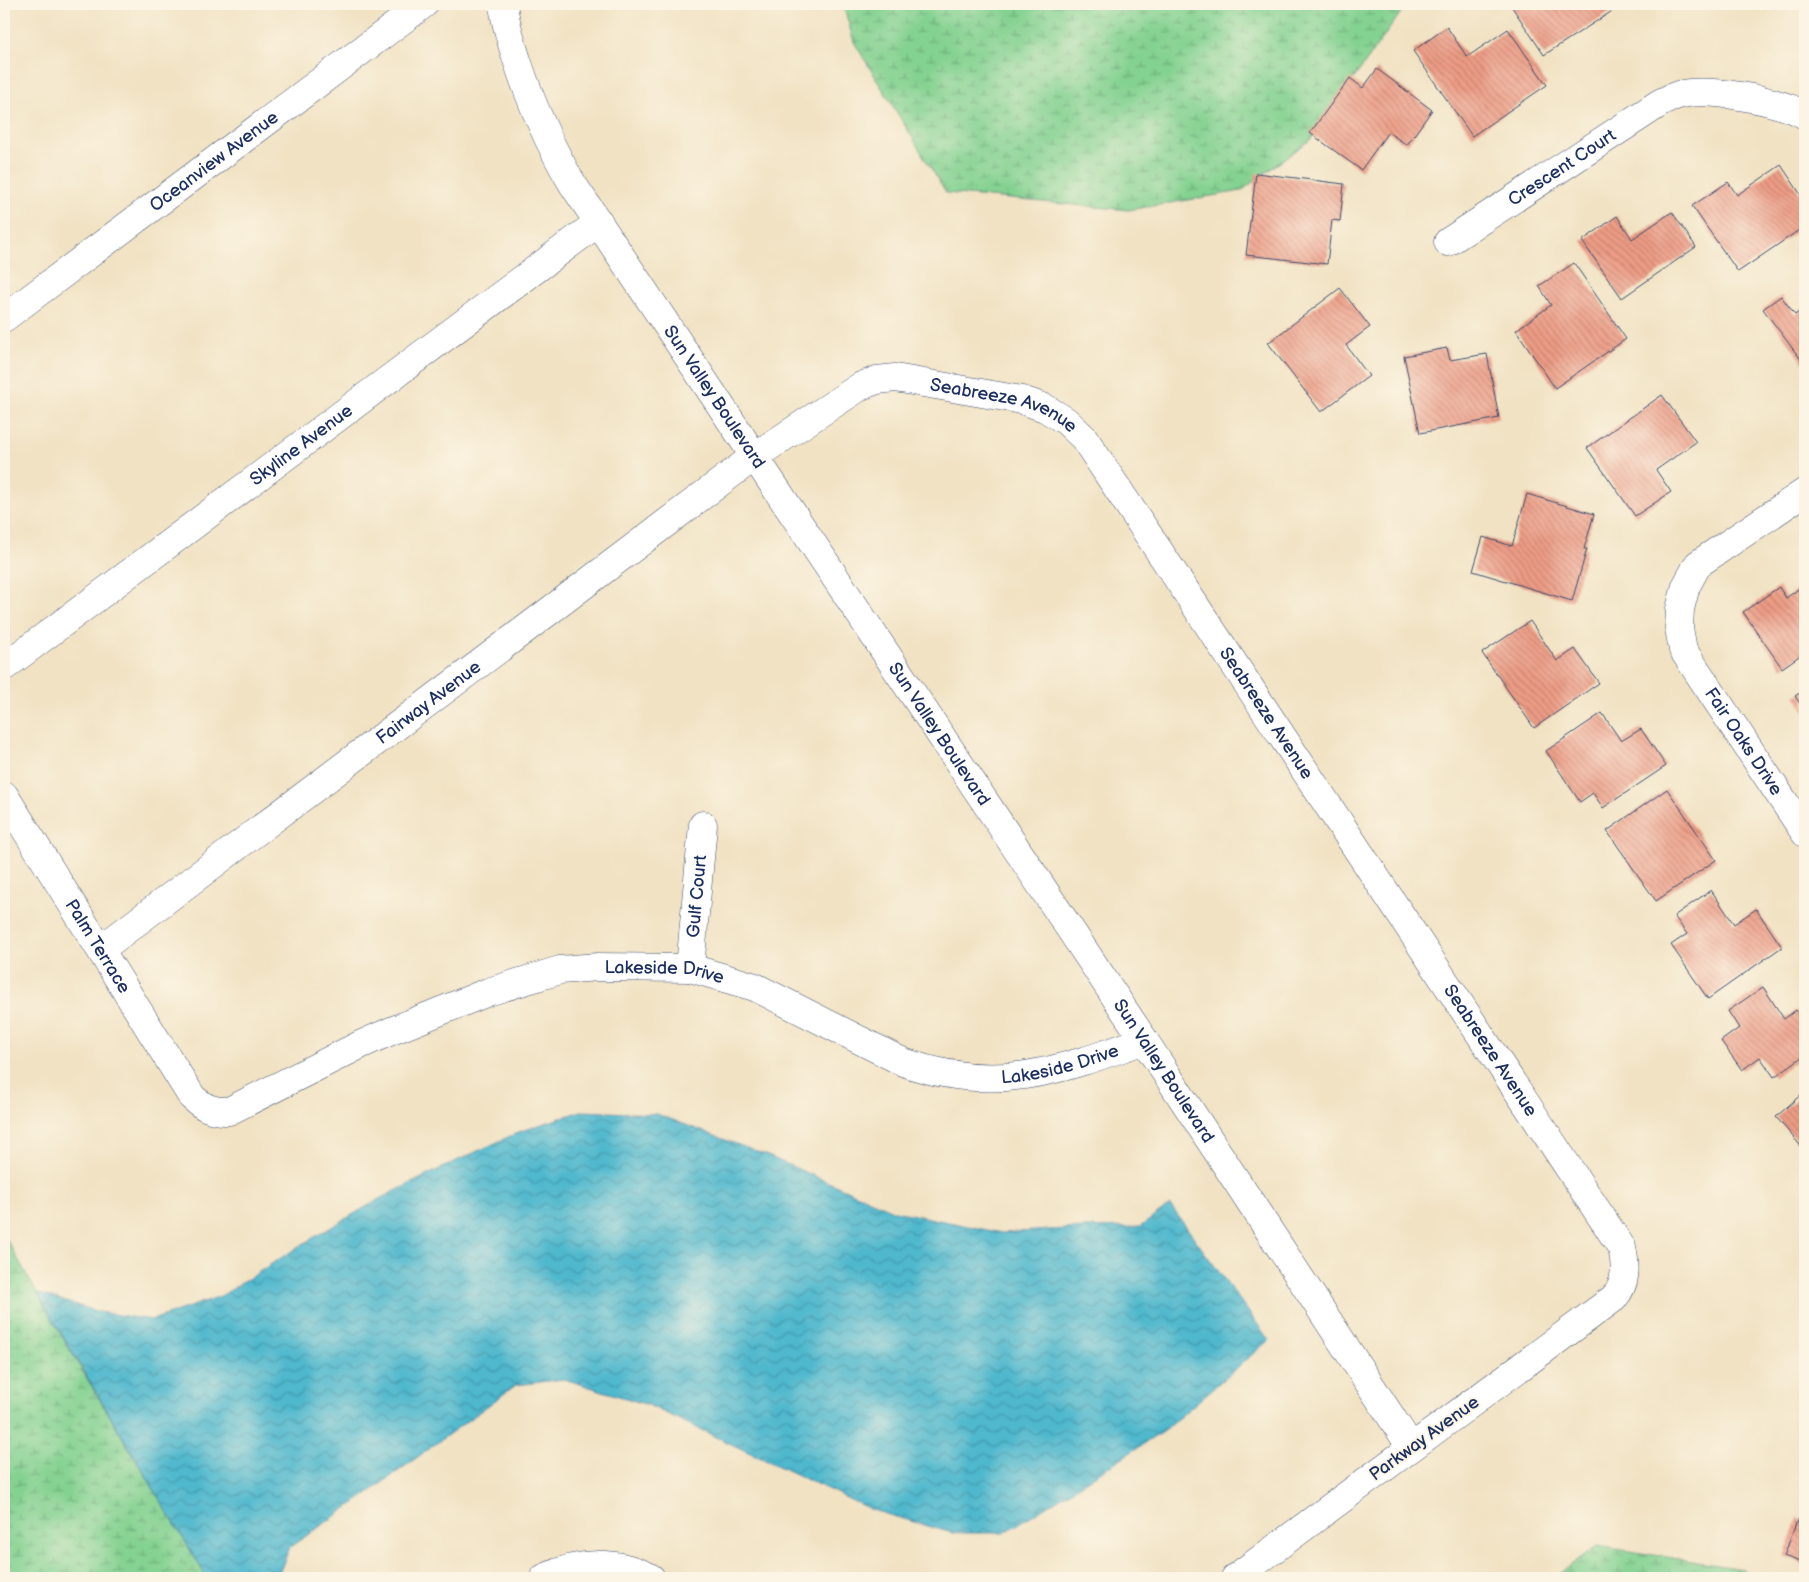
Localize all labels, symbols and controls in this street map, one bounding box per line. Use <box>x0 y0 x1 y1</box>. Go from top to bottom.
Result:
street label: Oceanview Avenue <box>146 107 283 216</box>
street label: Crescent Court <box>1504 125 1620 211</box>
street label: Sun Valley Boulevard <box>659 322 770 473</box>
street label: Seabreeze Avenue <box>928 374 1082 437</box>
street label: Skyline Avenue <box>246 400 357 490</box>
street label: Seabreeze Avenue <box>1215 643 1318 783</box>
street label: Fairway Avenue <box>372 656 485 749</box>
street label: Sun Valley Boulevard <box>884 659 994 810</box>
street label: Fair Oaks Drive <box>1700 684 1787 800</box>
street label: Gulf Court <box>683 854 711 939</box>
street label: Palm Terrace <box>61 896 135 998</box>
street label: Lakeside Drive <box>604 957 727 988</box>
street label: Seabreeze Avenue <box>1439 981 1542 1121</box>
street label: Sun Valley Boulevard <box>1109 995 1219 1147</box>
street label: Lakeside Drive <box>1000 1040 1122 1088</box>
street label: Parkway Avenue <box>1365 1391 1484 1485</box>

